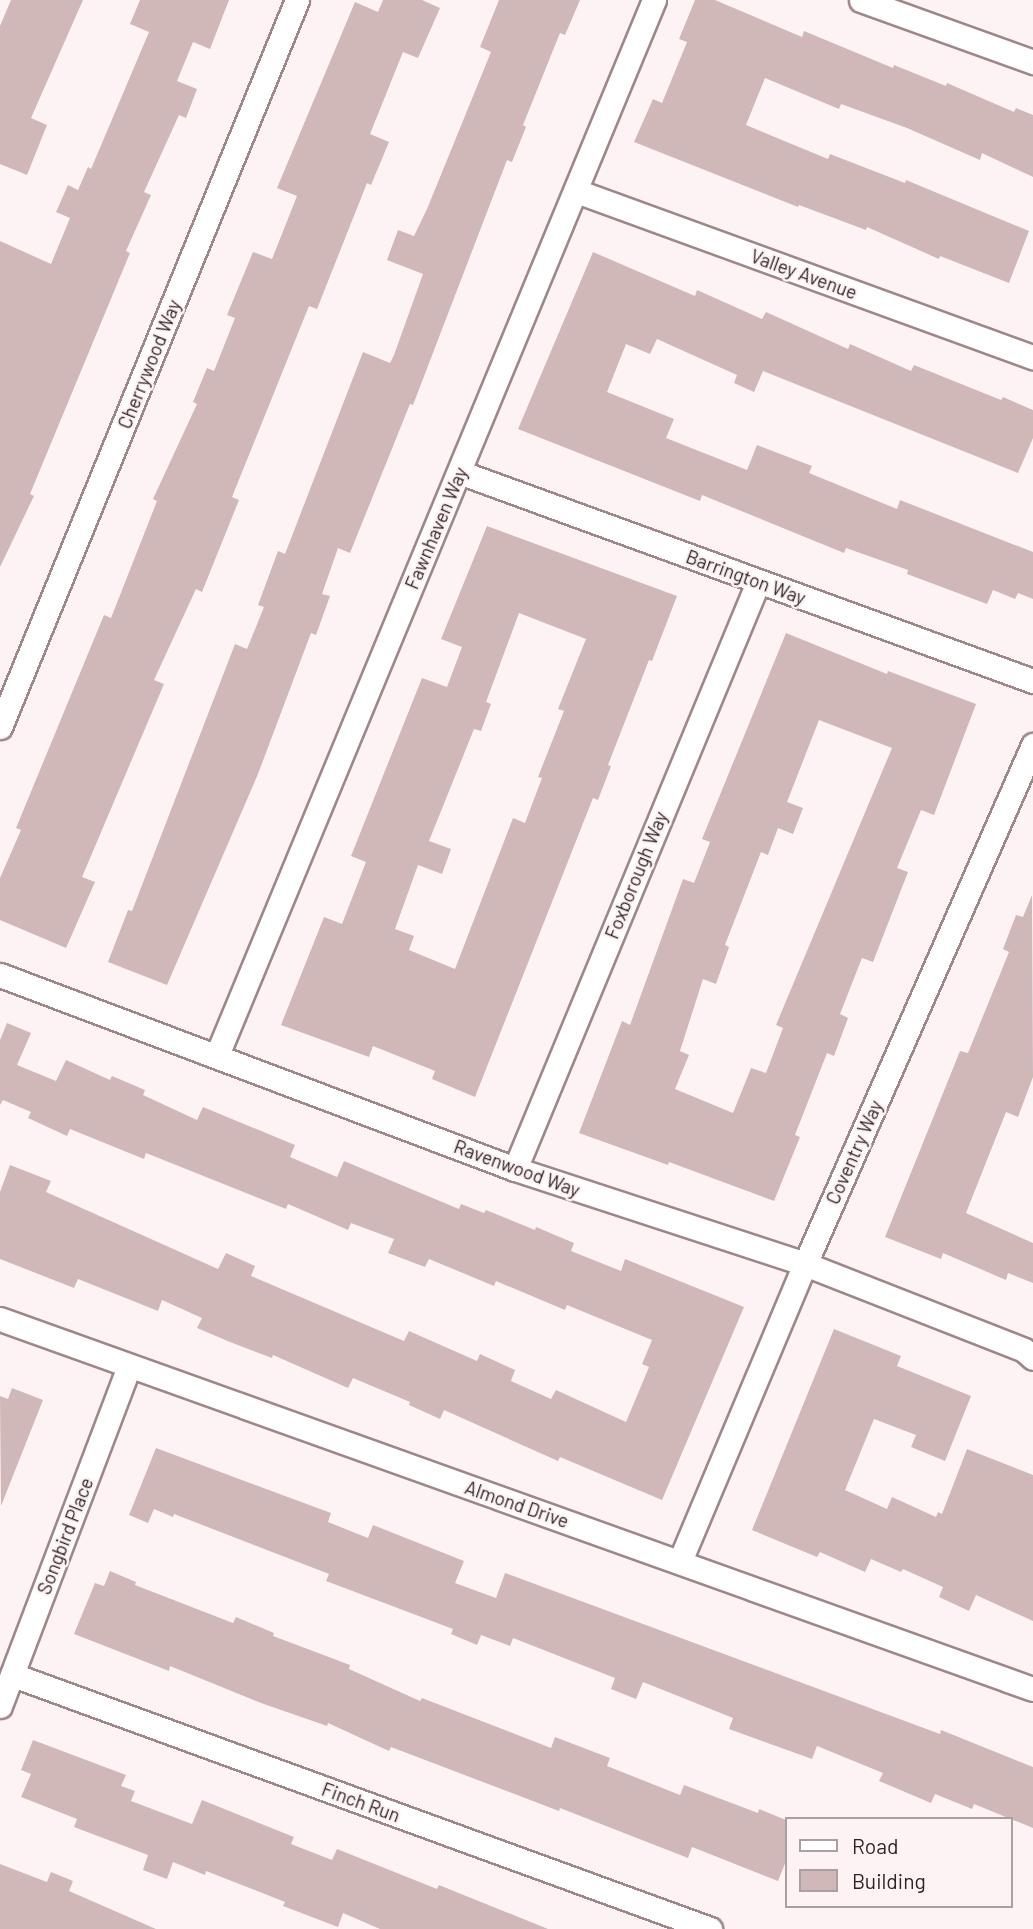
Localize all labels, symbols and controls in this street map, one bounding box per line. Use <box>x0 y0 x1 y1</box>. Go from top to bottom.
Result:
street label: Valley Avenue <box>748 244 860 304</box>
street label: Cherrywood Way <box>113 296 185 432</box>
street label: Fawnhaven Way <box>400 463 472 593</box>
street label: Barrington Way <box>683 545 809 609</box>
street label: Foxborough Way <box>600 808 672 942</box>
street label: Coventry Way <box>821 1096 887 1208</box>
street label: Ravenwood Way <box>451 1135 583 1201</box>
street label: Songbird Place <box>32 1474 98 1598</box>
street label: Almond Drive <box>462 1476 572 1532</box>
street label: Finch Run <box>319 1777 403 1827</box>
legend <box>785 1817 1012 1908</box>
text: Road <box>852 1833 898 1858</box>
text: Building <box>852 1868 926 1893</box>

